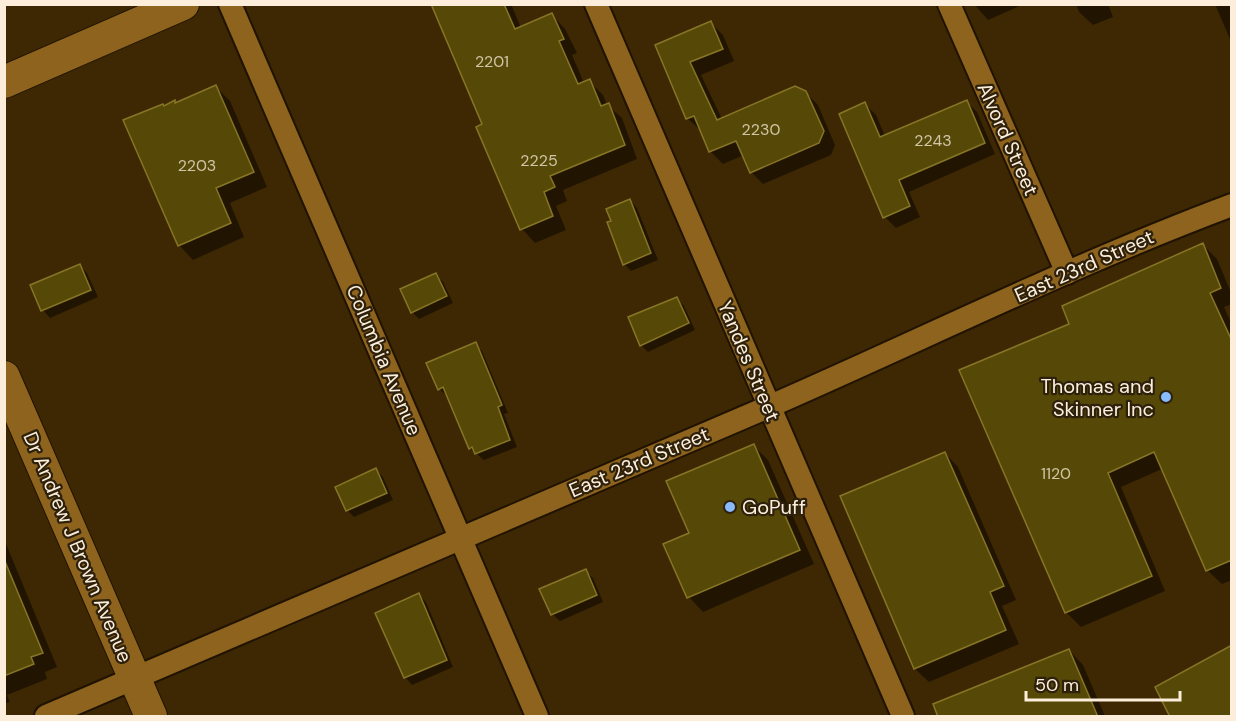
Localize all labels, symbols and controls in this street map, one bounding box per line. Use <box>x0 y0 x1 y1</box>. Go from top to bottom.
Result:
house number: 2201 <box>475 51 509 72</box>
street label: Alvord Street <box>971 78 1045 200</box>
house number: 2230 <box>742 119 780 140</box>
house number: 2243 <box>914 130 952 151</box>
house number: 2225 <box>520 150 558 171</box>
house number: 2203 <box>178 155 216 176</box>
street label: East 23rd Street <box>1010 224 1158 308</box>
street label: Columbia Avenue <box>340 281 428 439</box>
street label: Yandes Street <box>712 297 786 425</box>
place label: Thomas and Skinner Inc <box>1040 373 1154 422</box>
marker: Thomas and Skinner Inc <box>1159 390 1173 404</box>
street label: East 23rd Street <box>565 421 713 503</box>
street label: Dr Andrew J Brown Avenue <box>18 428 138 666</box>
house number: 1120 <box>1041 463 1071 484</box>
place label: GoPuff <box>742 494 806 520</box>
marker: GoPuff <box>723 500 737 514</box>
scale bar <box>1026 664 1180 702</box>
text: 50 m <box>1035 673 1079 697</box>

